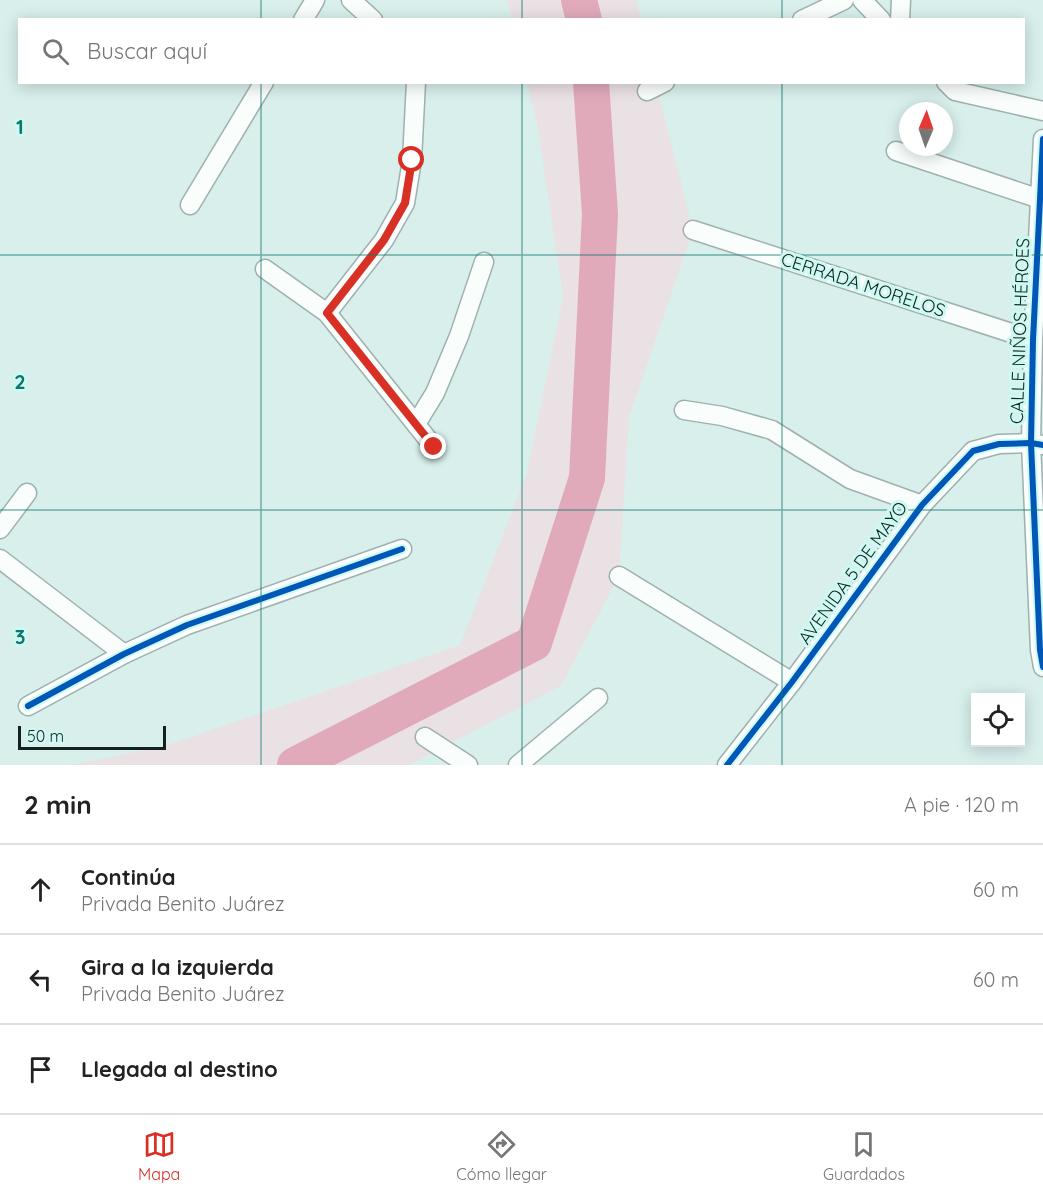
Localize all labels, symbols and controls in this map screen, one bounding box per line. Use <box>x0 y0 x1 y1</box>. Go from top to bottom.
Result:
search box <box>18 18 1025 84</box>
icon: search <box>39 35 72 68</box>
text: Buscar aquí <box>87 37 207 65</box>
north arrow <box>899 102 953 156</box>
text: 1 <box>16 114 24 139</box>
route start <box>398 146 424 172</box>
street label: CALLE NIÑOS HÉROES <box>1005 237 1034 425</box>
street label: CERRADA MORELOS <box>778 247 948 322</box>
text: 2 <box>14 369 26 394</box>
route end <box>420 433 446 459</box>
street label: AVENIDA 5 DE MAYO <box>793 497 912 649</box>
text: 3 <box>15 624 25 649</box>
map controls <box>971 693 1025 747</box>
button: locate <box>971 693 1025 747</box>
scale bar <box>18 723 166 750</box>
text: 50 m <box>27 726 64 746</box>
text: 2 min <box>24 788 92 821</box>
text: A pie · 120 m <box>904 792 1019 817</box>
text: Continúa <box>81 863 176 891</box>
icon: ahead <box>24 873 57 906</box>
text: 60 m <box>973 877 1019 902</box>
text: Privada Benito Juárez <box>81 891 285 916</box>
text: Gira a la izquierda <box>81 953 274 981</box>
icon: left <box>24 963 57 996</box>
text: 60 m <box>973 967 1019 992</box>
text: Privada Benito Juárez <box>81 981 285 1006</box>
icon: arrive <box>24 1053 57 1086</box>
text: Llegada al destino <box>81 1055 278 1083</box>
tab: Mapa <box>138 1128 180 1184</box>
tab: Cómo llegar <box>456 1128 547 1184</box>
tab: Guardados <box>823 1128 905 1184</box>

